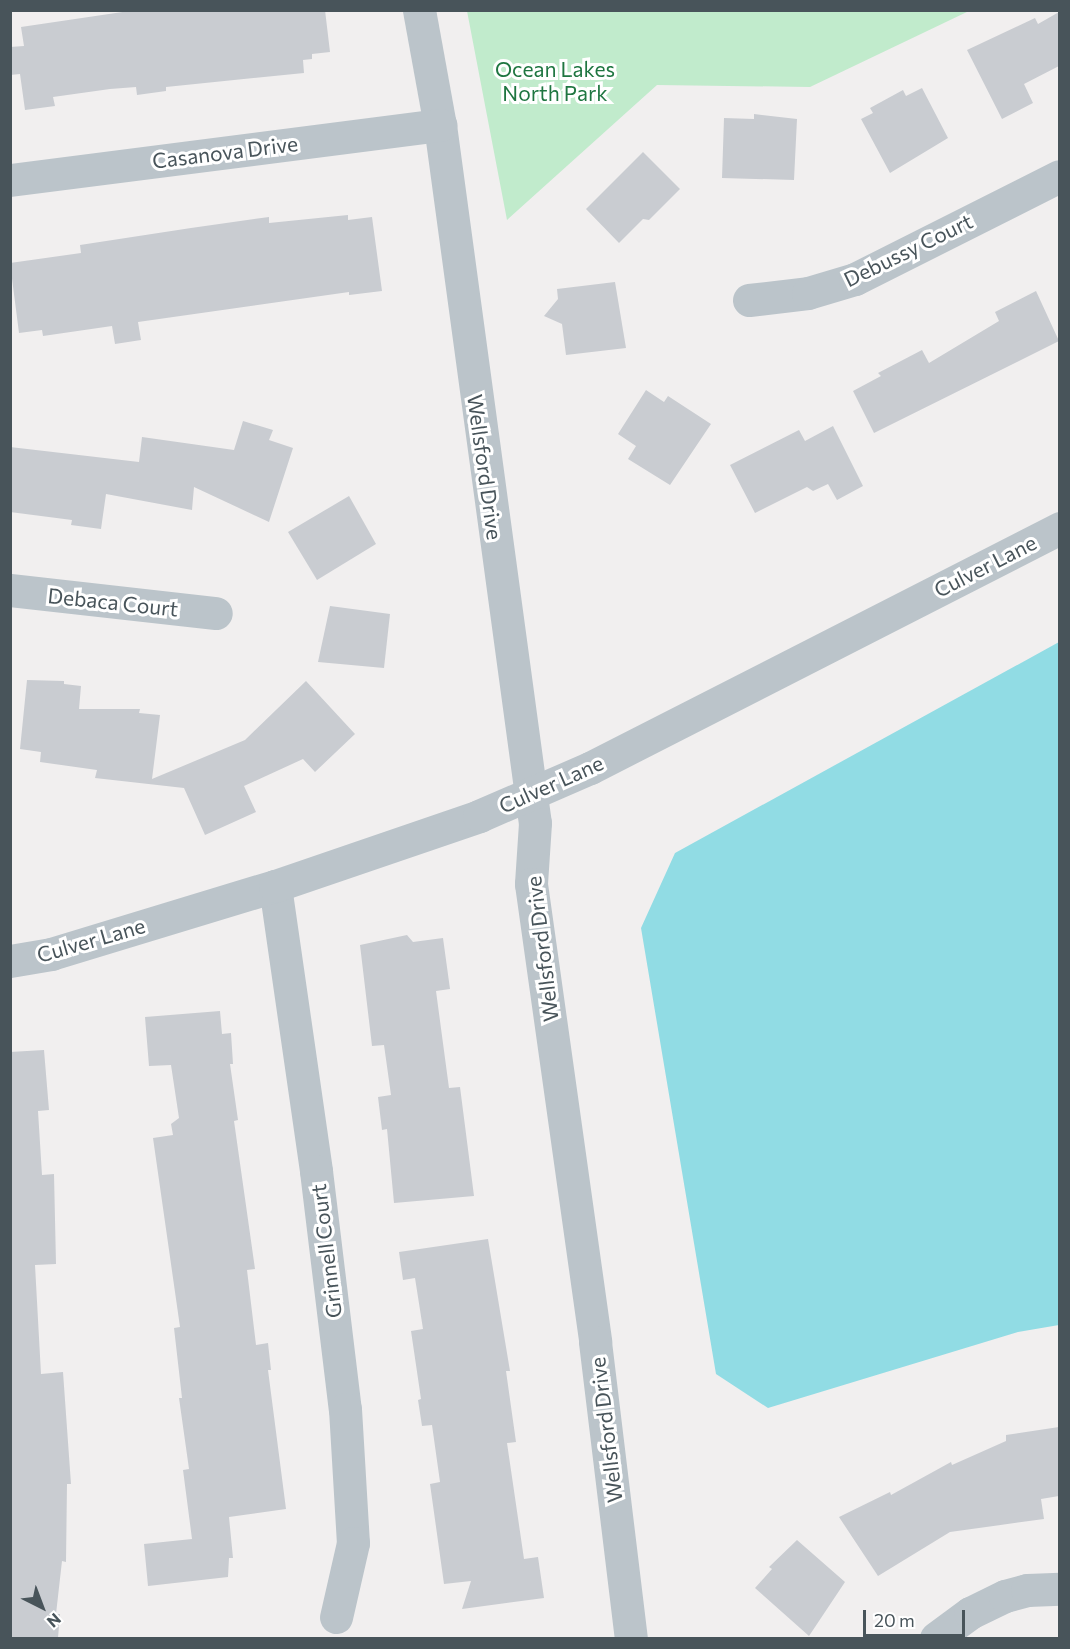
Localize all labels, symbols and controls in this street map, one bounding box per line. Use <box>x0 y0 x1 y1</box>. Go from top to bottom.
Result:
park label: Ocean Lakes North Park <box>495 56 615 106</box>
street label: Casanova Drive <box>151 131 299 173</box>
street label: Debussy Court <box>840 208 976 292</box>
street label: Wellsford Drive <box>462 393 508 541</box>
street label: Culver Lane <box>930 529 1040 603</box>
street label: Debaca Court <box>47 583 179 621</box>
street label: Culver Lane <box>495 750 607 818</box>
street label: Wellsford Drive <box>521 875 563 1023</box>
street label: Culver Lane <box>34 913 148 967</box>
street label: Grinnell Court <box>305 1183 347 1319</box>
street label: Wellsford Drive <box>585 1356 627 1504</box>
north arrow <box>12 1577 72 1637</box>
scale bar <box>866 1598 968 1636</box>
text: 20 m <box>874 1609 915 1631</box>
text: N <box>44 1610 65 1632</box>

